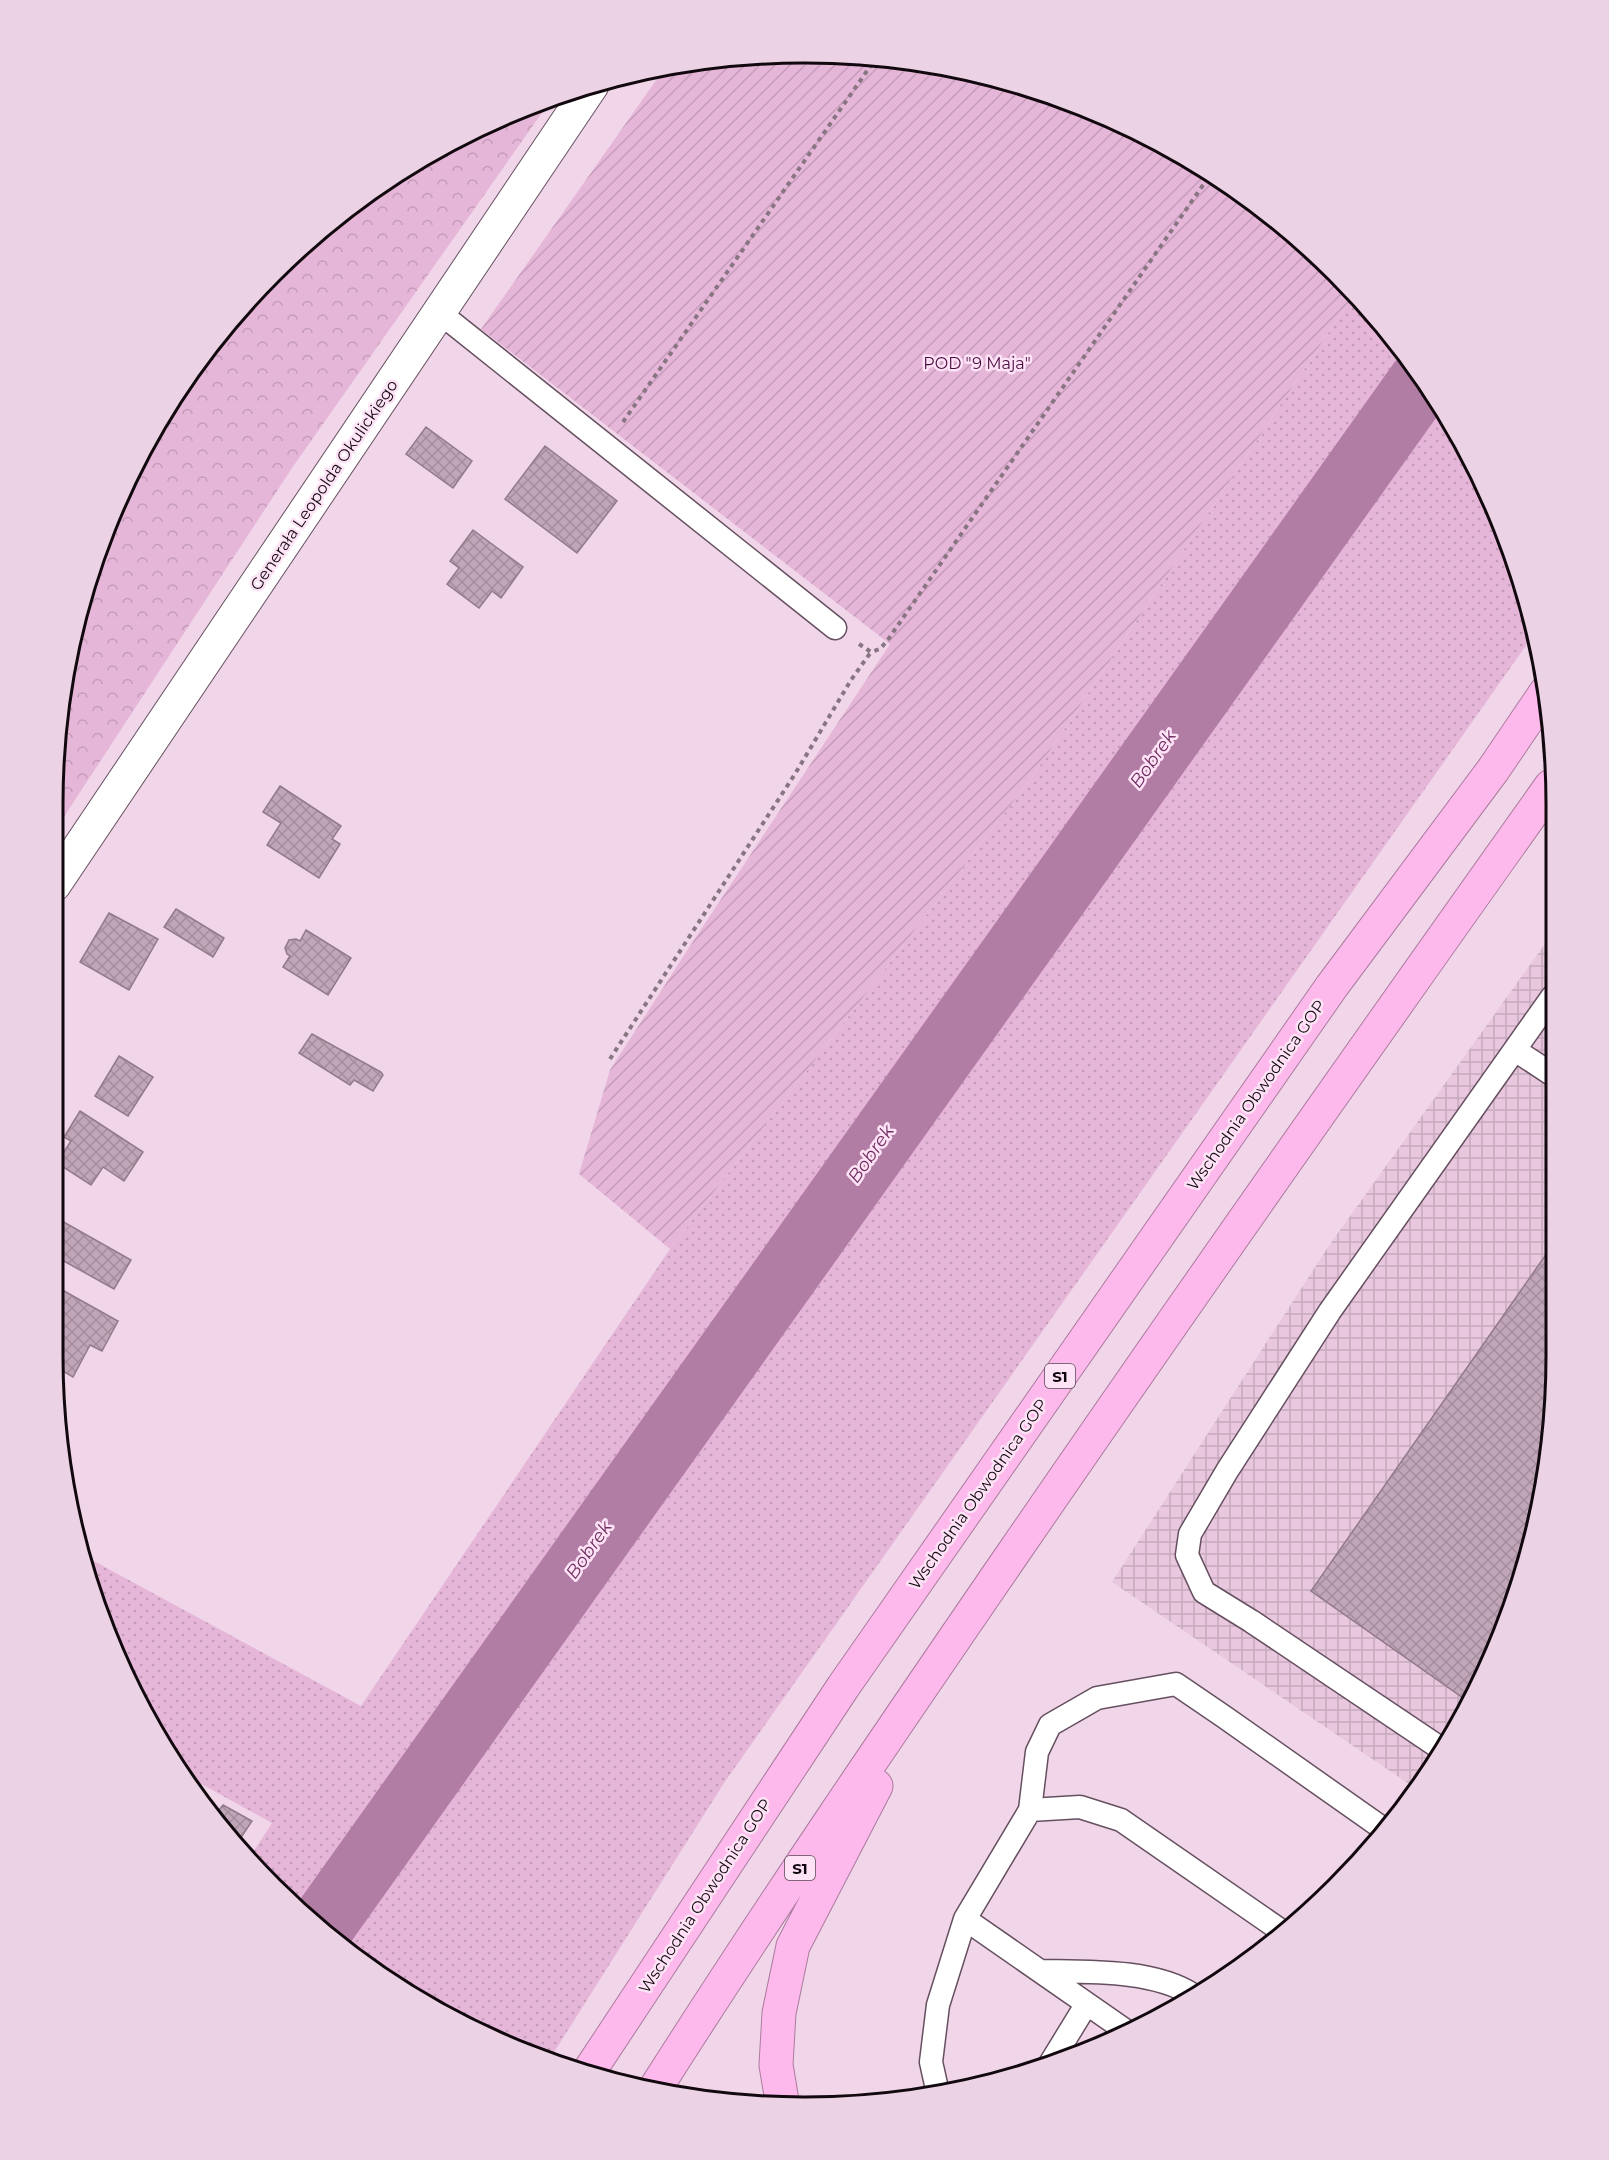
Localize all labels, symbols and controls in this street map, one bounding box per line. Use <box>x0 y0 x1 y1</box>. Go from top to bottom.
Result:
park label: POD "9 Maja" <box>923 354 1031 373</box>
street label: Generała Leopolda Okulickiego <box>246 376 402 594</box>
water label: Bobrek <box>1125 725 1182 792</box>
street label: Wschodnia Obwodnica GOP <box>1183 996 1329 1194</box>
water label: Bobrek <box>843 1120 900 1187</box>
road number: S1 <box>1045 1364 1075 1388</box>
street label: Wschodnia Obwodnica GOP <box>905 1395 1051 1593</box>
water label: Bobrek <box>561 1516 618 1583</box>
street label: Wschodnia Obwodnica GOP <box>635 1795 775 1997</box>
road number: S1 <box>785 1856 815 1880</box>

